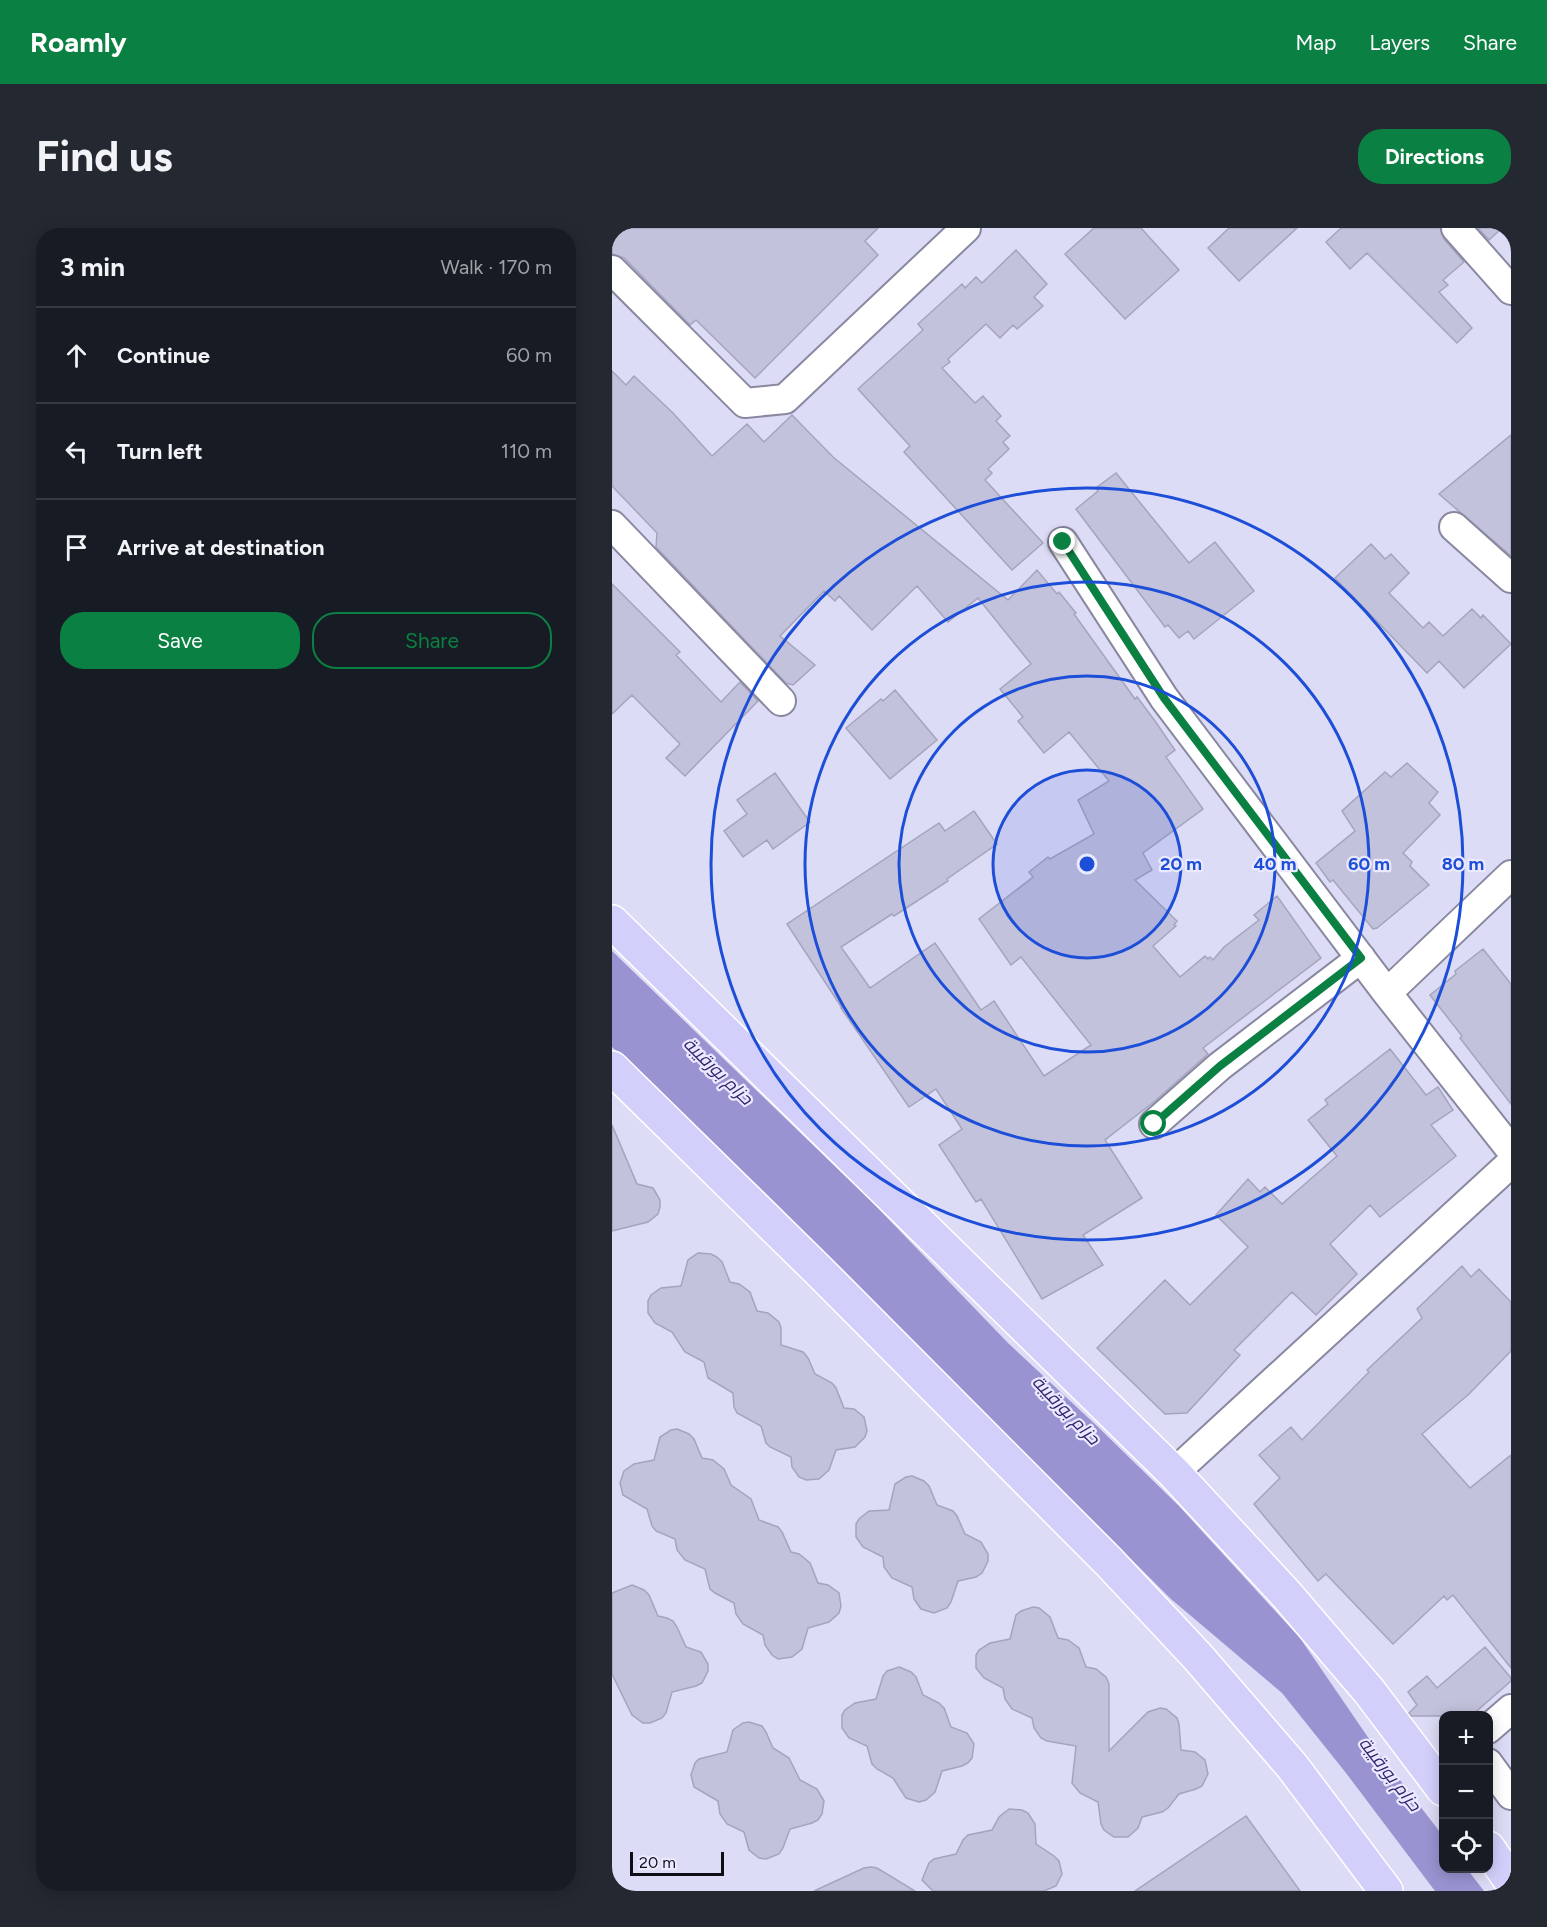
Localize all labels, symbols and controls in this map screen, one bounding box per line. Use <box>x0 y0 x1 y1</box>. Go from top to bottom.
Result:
text: Roamly <box>30 25 127 59</box>
text: Map <box>1296 30 1336 55</box>
text: Layers <box>1369 30 1430 55</box>
text: Share <box>1463 30 1517 55</box>
button: Directions <box>1358 129 1511 184</box>
text: Find us <box>36 131 173 182</box>
text: 3 min <box>60 251 125 283</box>
text: Walk · 170 m <box>441 255 552 279</box>
icon: ahead <box>60 339 93 372</box>
text: Continue <box>117 342 210 369</box>
text: 60 m <box>506 343 552 367</box>
icon: left <box>60 435 93 468</box>
text: Turn left <box>117 438 203 465</box>
text: 110 m <box>501 439 552 463</box>
route end <box>1049 528 1075 554</box>
icon: arrive <box>60 531 93 564</box>
text: Arrive at destination <box>117 534 325 561</box>
button: Save <box>60 612 300 669</box>
button: Share <box>312 612 552 669</box>
text: 20 m <box>1160 853 1202 875</box>
text: 40 m <box>1253 853 1297 875</box>
text: 60 m <box>1348 853 1390 875</box>
text: 80 m <box>1442 853 1484 875</box>
centre of rings <box>1077 854 1097 874</box>
water label: حزام بورقيبة <box>678 1033 758 1111</box>
route start <box>1140 1110 1166 1136</box>
water label: حزام بورقيبة <box>1027 1371 1105 1451</box>
map controls <box>1439 1711 1493 1873</box>
button: + <box>1439 1711 1493 1765</box>
water label: حزام بورقيبة <box>1354 1733 1426 1817</box>
button: − <box>1439 1765 1493 1819</box>
button: locate <box>1439 1819 1493 1873</box>
scale bar <box>630 1849 724 1876</box>
text: 20 m <box>639 1853 676 1872</box>

